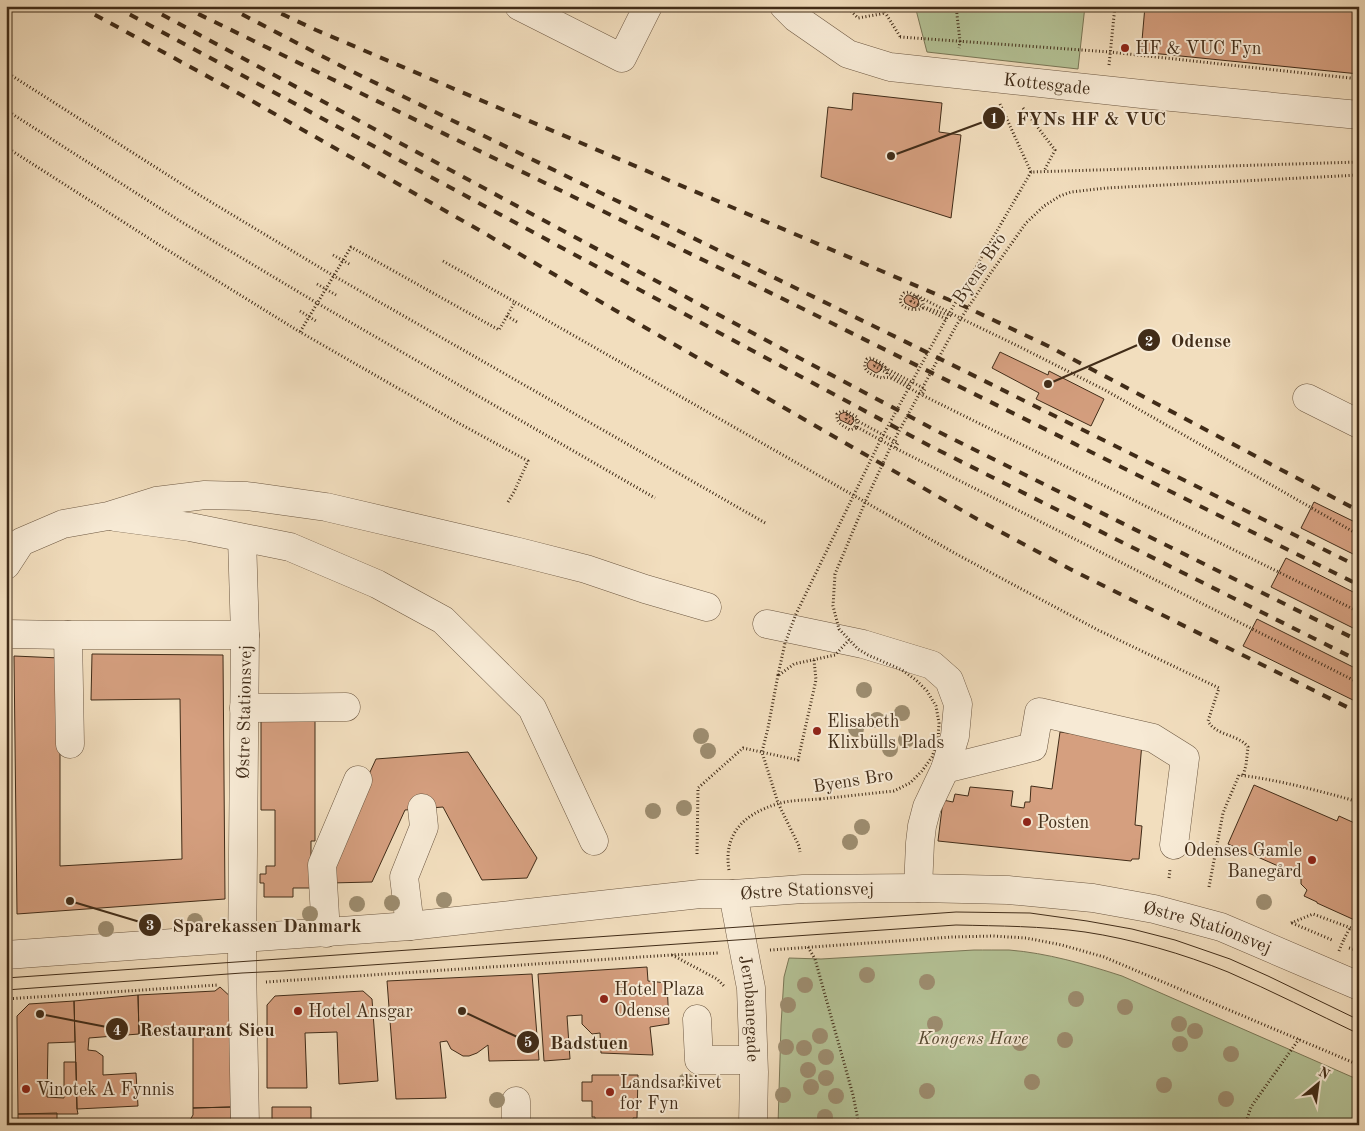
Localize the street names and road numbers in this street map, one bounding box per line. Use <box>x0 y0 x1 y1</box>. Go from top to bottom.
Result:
street label: Kottesgade <box>1002 71 1091 98</box>
street label: Byens Bro <box>950 230 1010 307</box>
street label: Østre Stationsvej <box>235 645 255 779</box>
street label: Byens Bro <box>812 766 894 796</box>
street label: Østre Stationsvej <box>739 880 874 903</box>
street label: Østre Stationsvej <box>1142 899 1274 958</box>
street label: Jernbanegade <box>735 954 762 1062</box>

